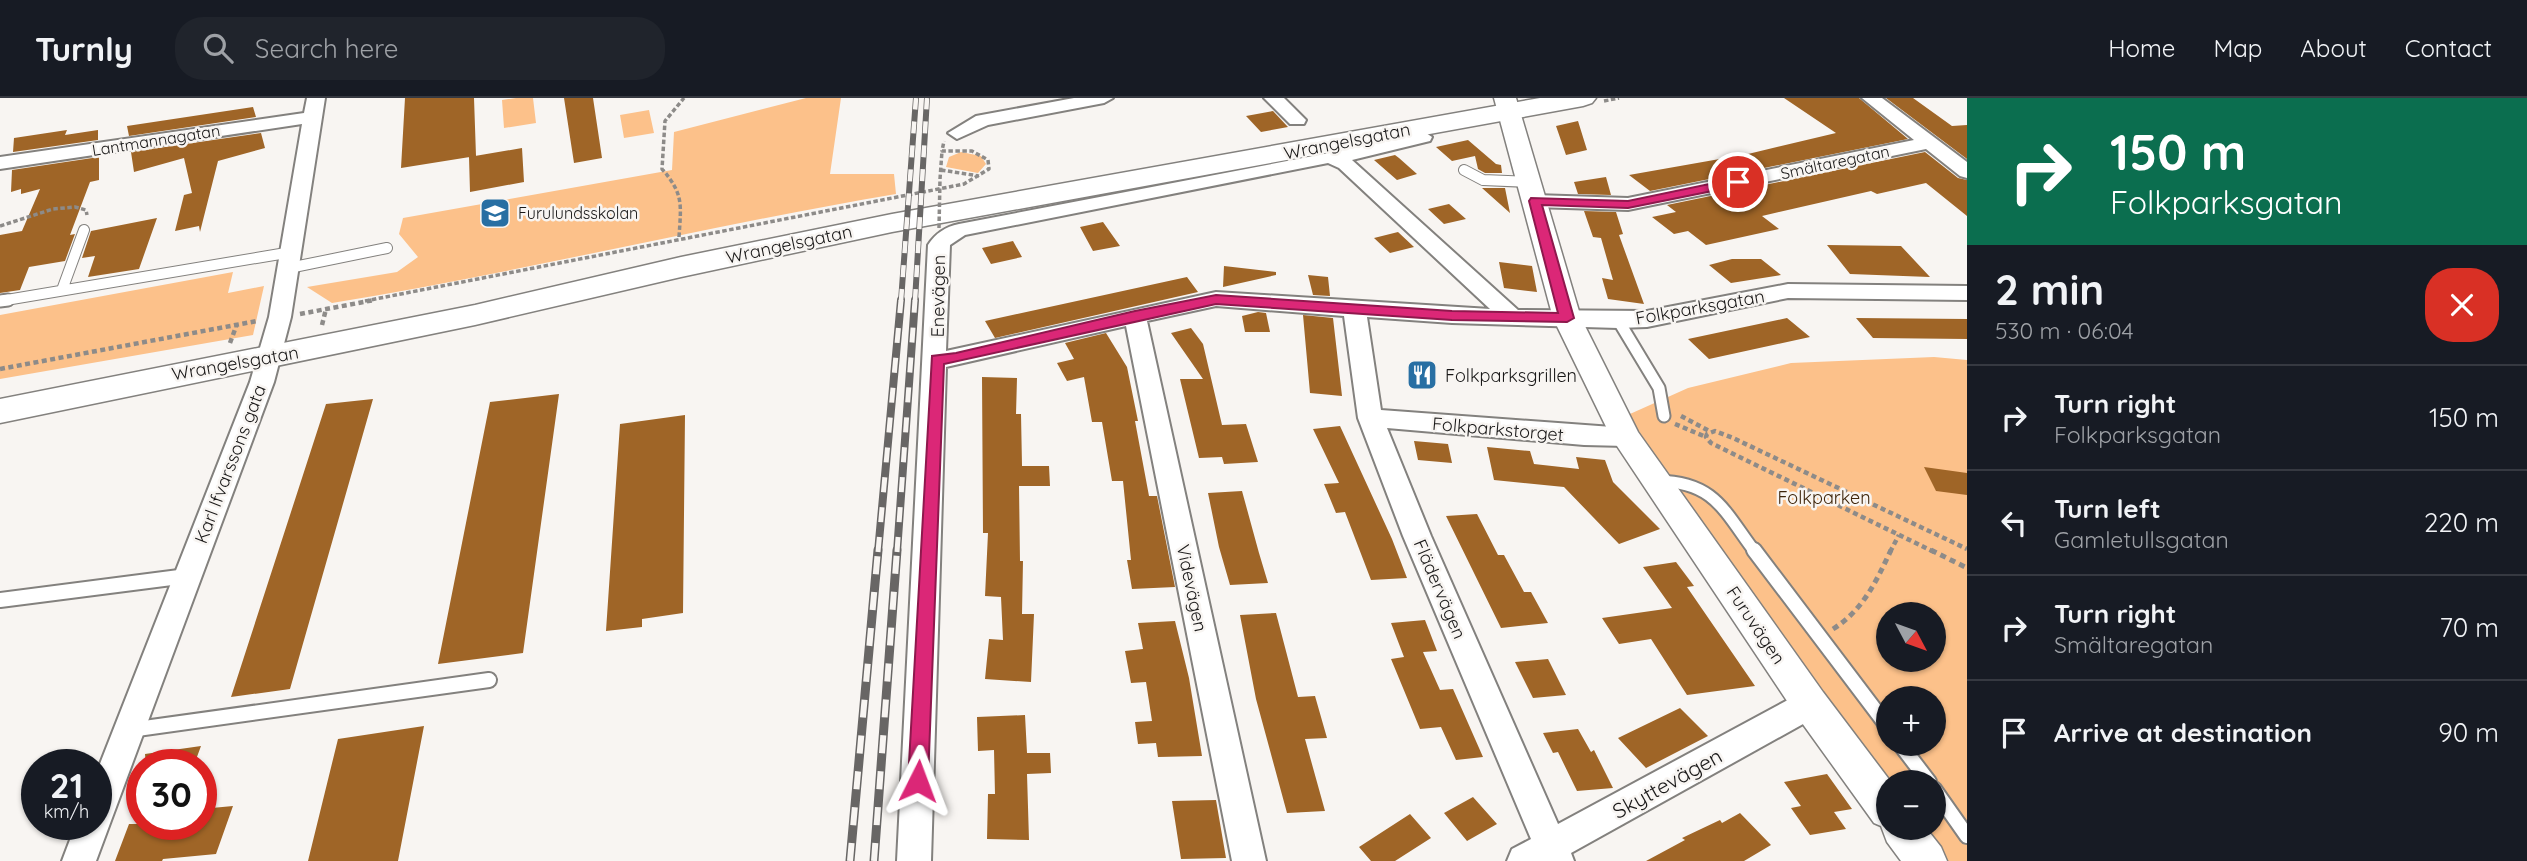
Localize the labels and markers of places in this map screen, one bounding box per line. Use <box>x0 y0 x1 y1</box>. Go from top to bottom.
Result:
pin <box>1708 152 1768 212</box>
school or university icon: Furulundsskolan <box>478 196 512 230</box>
place label: Furulundsskolan <box>518 203 638 223</box>
restaurant icon: Folkparksgrillen <box>1405 358 1439 392</box>
place label: Folkparksgrillen <box>1445 364 1577 387</box>

